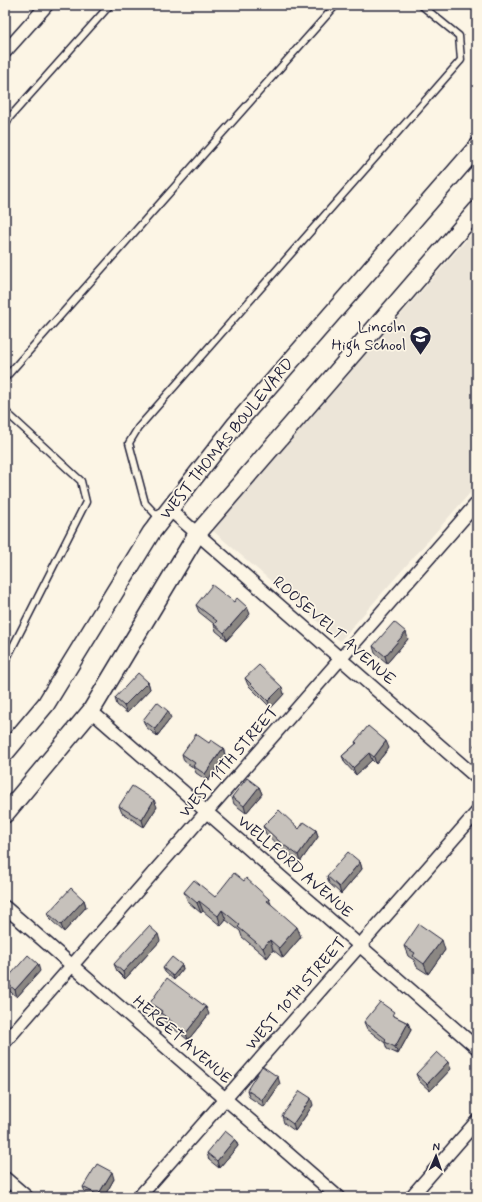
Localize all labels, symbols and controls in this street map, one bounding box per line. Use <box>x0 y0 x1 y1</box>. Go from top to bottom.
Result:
place label: Lincoln High School <box>331 317 406 357</box>
school or university icon: Lincoln High School <box>408 323 434 356</box>
street label: WEST THOMAS BOULEVARD <box>155 354 299 524</box>
street label: ROOSEVELT AVENUE <box>268 572 400 690</box>
street label: WEST 11TH STREET <box>175 702 283 822</box>
street label: WELLFORD AVENUE <box>233 811 357 923</box>
street label: WEST 10TH STREET <box>241 933 351 1055</box>
street label: HERGET AVENUE <box>128 991 236 1089</box>
north arrow <box>416 1136 456 1176</box>
text: N <box>432 1140 440 1154</box>

